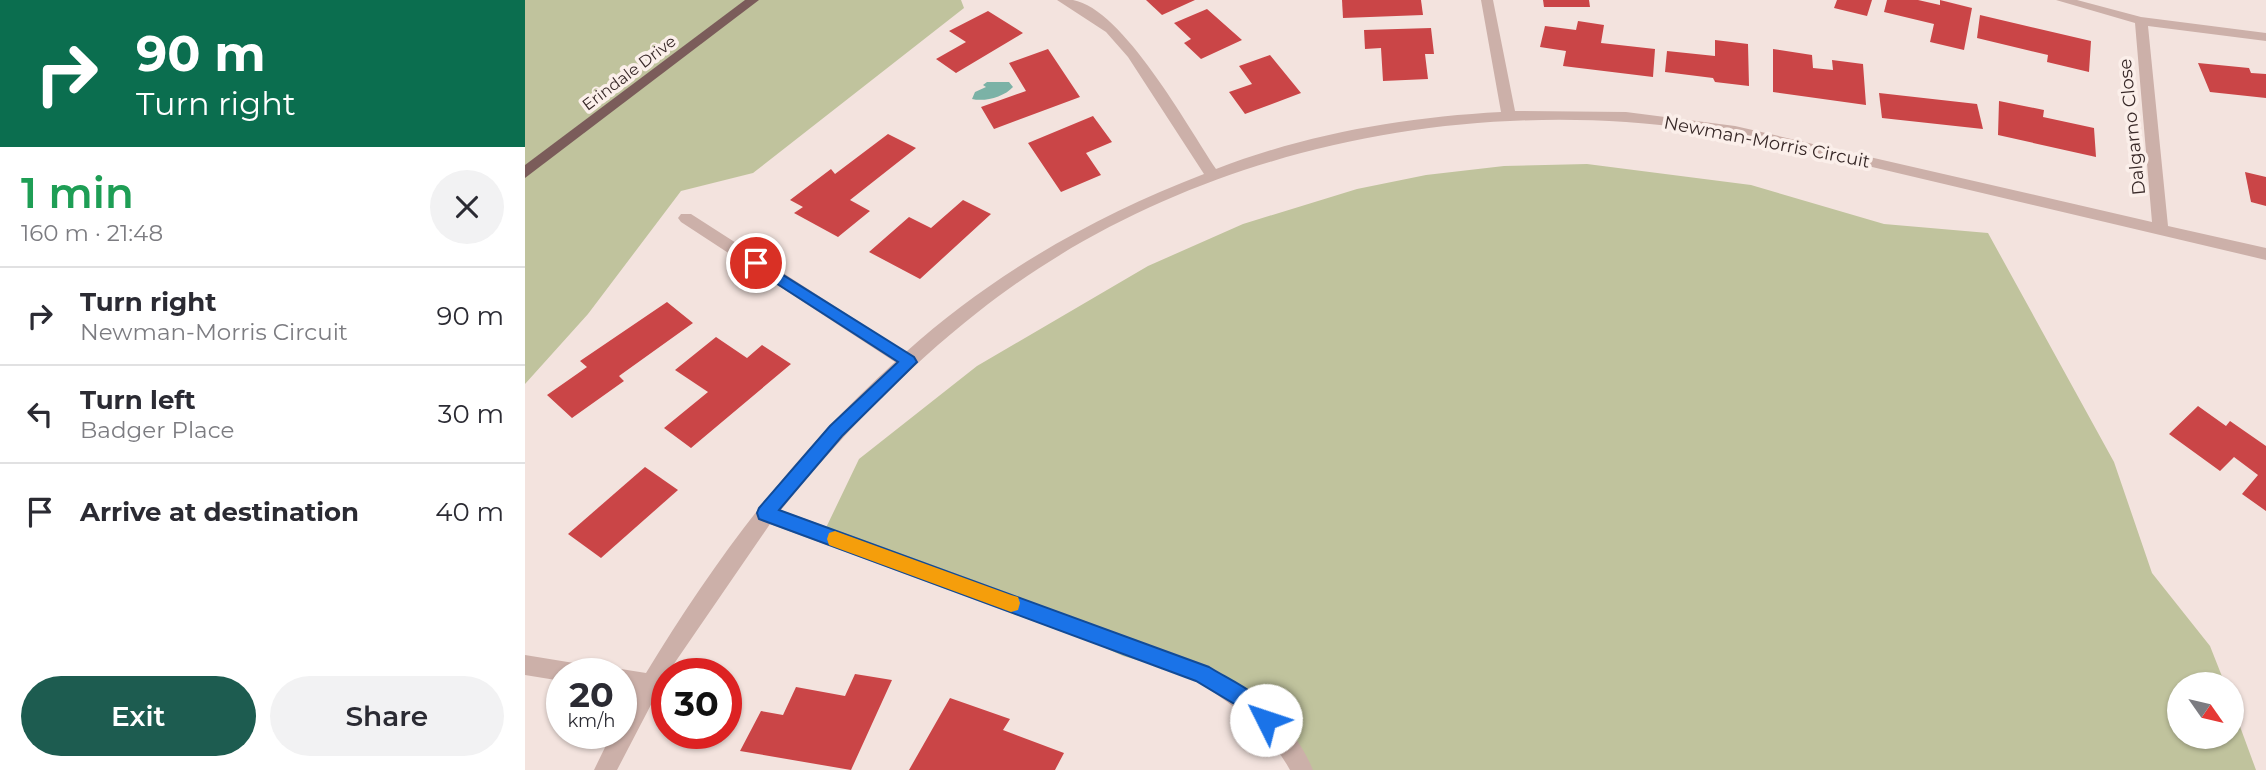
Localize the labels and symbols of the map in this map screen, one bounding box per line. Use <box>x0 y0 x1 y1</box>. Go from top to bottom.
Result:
street label: Erindale Drive <box>578 32 680 114</box>
street label: Dalgarno Close <box>2114 58 2150 196</box>
street label: Newman-Morris Circuit <box>1662 111 1872 173</box>
pin <box>726 233 786 293</box>
speed limit sign: 30 <box>651 658 742 749</box>
north arrow <box>2167 672 2243 749</box>
position arrow <box>1229 683 1303 757</box>

